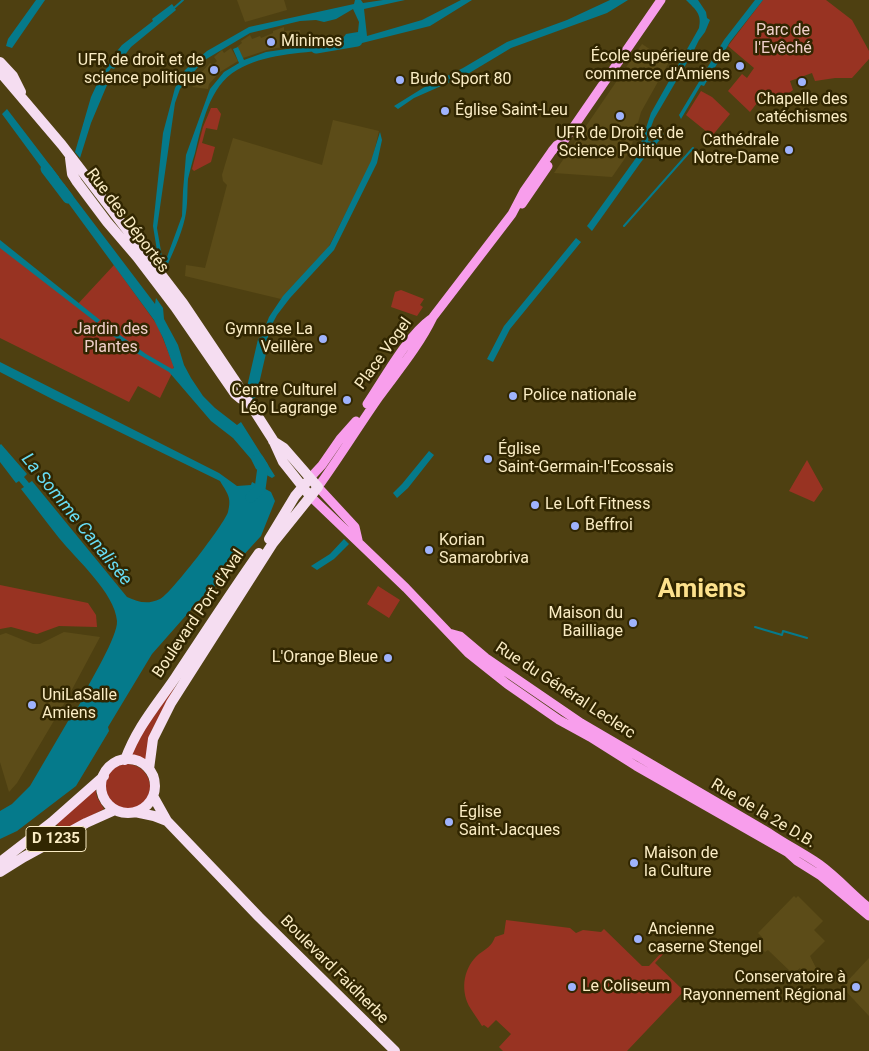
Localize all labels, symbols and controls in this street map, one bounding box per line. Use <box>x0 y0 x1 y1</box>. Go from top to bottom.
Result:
park label: Parc de l'Evêché <box>754 21 812 59</box>
place label: Minimes <box>281 32 342 52</box>
marker: Minimes <box>265 36 277 48</box>
place label: École supérieure de commerce d'Amiens <box>585 47 730 85</box>
place label: UFR de droit et de science politique <box>78 51 204 89</box>
marker: École supérieure de commerce d'Amiens <box>734 60 746 72</box>
marker: UFR de droit et de science politique <box>208 64 220 76</box>
place label: Budo Sport 80 <box>410 70 512 90</box>
marker: Budo Sport 80 <box>394 74 406 86</box>
marker: Chapelle des catéchismes <box>796 76 808 88</box>
place label: Chapelle des catéchismes <box>756 90 848 128</box>
place label: Église Saint-Leu <box>455 101 568 121</box>
marker: Église Saint-Leu <box>439 105 451 117</box>
marker: UFR de Droit et de Science Politique <box>614 110 626 122</box>
place label: UFR de Droit et de Science Politique <box>556 124 684 162</box>
place label: Cathédrale Notre-Dame <box>693 131 779 169</box>
marker: Cathédrale Notre-Dame <box>783 144 795 156</box>
street label: Rue des Déportés <box>81 165 173 277</box>
street label: Place Vogel <box>352 314 416 394</box>
park label: Jardin des Plantes <box>74 320 148 358</box>
place label: Gymnase La Veillère <box>225 320 313 358</box>
marker: Gymnase La Veillère <box>317 333 329 345</box>
place label: Centre Culturel Léo Lagrange <box>231 381 337 419</box>
place label: Police nationale <box>523 386 636 406</box>
marker: Police nationale <box>507 390 519 402</box>
marker: Centre Culturel Léo Lagrange <box>341 394 353 406</box>
place label: Église Saint-Germain-l'Ecossais <box>498 440 674 478</box>
water label: La Somme Canalisée <box>16 449 136 591</box>
marker: Église Saint-Germain-l'Ecossais <box>482 453 494 465</box>
place label: Le Loft Fitness <box>545 495 650 515</box>
marker: Le Loft Fitness <box>529 499 541 511</box>
place label: Beffroi <box>585 516 633 536</box>
marker: Beffroi <box>569 520 581 532</box>
place label: Korian Samarobriva <box>439 531 529 569</box>
marker: Korian Samarobriva <box>423 544 435 556</box>
street label: Boulevard Port d'Aval <box>149 546 249 682</box>
district label: Amiens <box>658 574 746 606</box>
place label: Maison du Bailliage <box>548 604 623 642</box>
marker: Maison du Bailliage <box>627 617 639 629</box>
street label: Rue du Général Leclerc <box>491 639 639 743</box>
place label: L'Orange Bleue <box>272 648 378 668</box>
marker: L'Orange Bleue <box>382 652 394 664</box>
place label: UniLaSalle Amiens <box>42 686 117 724</box>
marker: UniLaSalle Amiens <box>26 699 38 711</box>
street label: Rue de la 2e D.B. <box>707 775 819 853</box>
place label: Église Saint-Jacques <box>459 803 560 841</box>
marker: Église Saint-Jacques <box>443 816 455 828</box>
road number: D 1235 <box>26 826 86 852</box>
place label: Maison de la Culture <box>644 844 718 882</box>
marker: Maison de la Culture <box>628 857 640 869</box>
street label: Boulevard Faidherbe <box>276 912 392 1028</box>
place label: Ancienne caserne Stengel <box>648 920 762 958</box>
marker: Ancienne caserne Stengel <box>632 933 644 945</box>
place label: Conservatoire à Rayonnement Régional <box>682 968 846 1006</box>
place label: Le Coliseum <box>582 977 670 997</box>
marker: Le Coliseum <box>566 981 578 993</box>
marker: Conservatoire à Rayonnement Régional <box>850 981 862 993</box>

